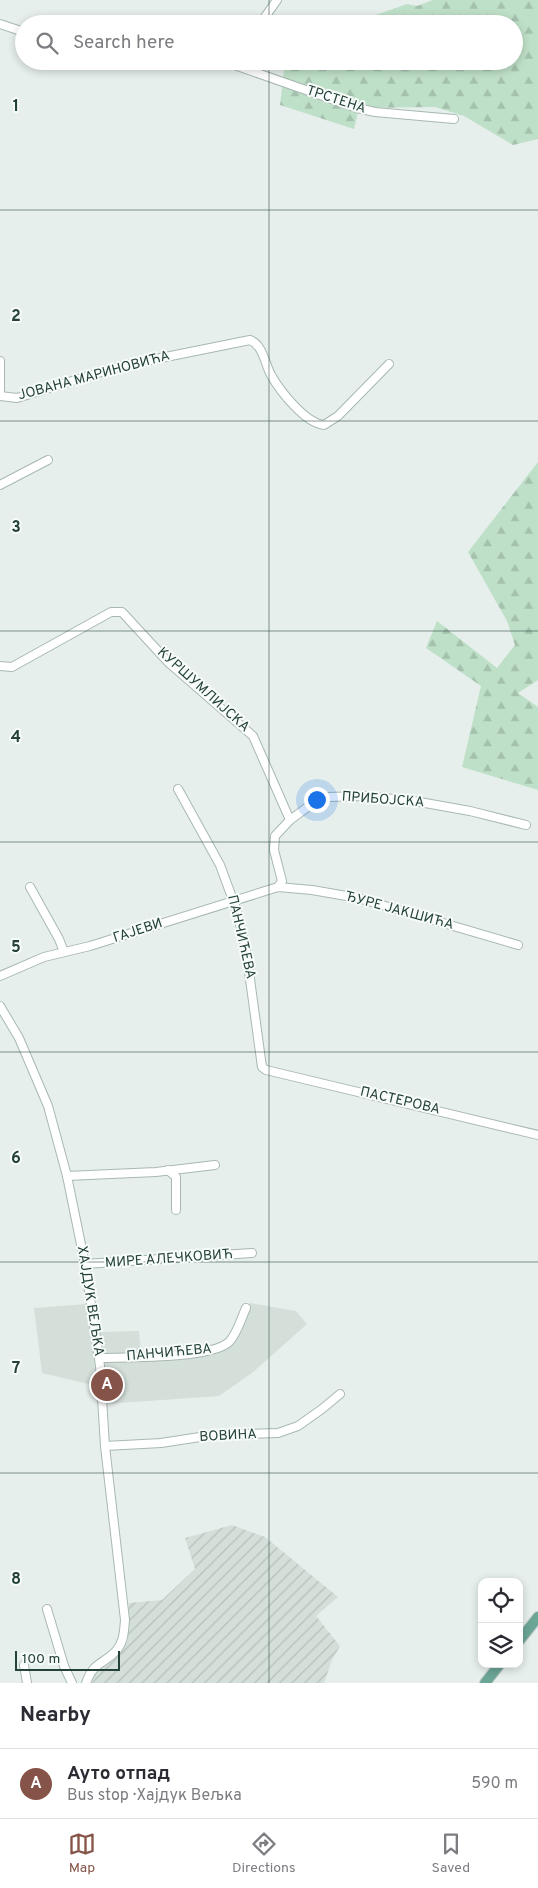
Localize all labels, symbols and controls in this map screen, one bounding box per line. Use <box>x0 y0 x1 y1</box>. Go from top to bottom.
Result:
search box <box>15 15 523 70</box>
icon: search <box>33 29 61 57</box>
text: Search here <box>73 31 175 55</box>
street label: ТРСТЕНА <box>304 82 368 118</box>
text: 1 <box>13 97 19 117</box>
text: 2 <box>11 307 21 327</box>
street label: ЈОВАНА МАРИНОВИЋА <box>16 348 172 404</box>
text: 3 <box>11 518 21 538</box>
street label: КУРШУМЛИЈСКА <box>153 644 253 736</box>
text: 4 <box>11 728 21 748</box>
your location <box>304 787 330 813</box>
street label: ПРИБОЈСКА <box>341 789 425 811</box>
street label: ЂУРЕ ЈАКШИЋА <box>343 888 455 934</box>
street label: ПАНЧИЋЕВА <box>223 893 259 981</box>
street label: ГАЈЕВИ <box>111 915 165 947</box>
text: 5 <box>11 938 21 958</box>
street label: ПАСТЕРОВА <box>358 1084 442 1118</box>
text: 6 <box>11 1149 21 1169</box>
street label: ХАЈДУК ВЕЉКА <box>73 1245 107 1357</box>
street label: МИРЕ АЛЕЧКОВИЋ <box>104 1246 234 1272</box>
street label: ПАНЧИЋЕВА <box>126 1341 212 1365</box>
text: 7 <box>12 1359 20 1379</box>
pin: A <box>91 1366 123 1404</box>
street label: ВОВИНА <box>199 1426 257 1446</box>
text: 8 <box>11 1570 21 1590</box>
map controls <box>478 1578 523 1668</box>
button: locate <box>478 1578 523 1623</box>
button: layers <box>478 1623 523 1668</box>
scale bar <box>15 1648 120 1671</box>
text: 100 m <box>22 1651 60 1668</box>
text: Nearby <box>20 1702 91 1729</box>
text: Ауто отпад <box>67 1762 170 1786</box>
text: A <box>30 1774 42 1794</box>
text: 590 m <box>471 1774 518 1794</box>
text: Bus stop · Хајдук Вељка <box>67 1786 242 1806</box>
tab: Map <box>68 1830 96 1877</box>
tab: Directions <box>232 1830 296 1877</box>
tab: Saved <box>432 1830 470 1877</box>

